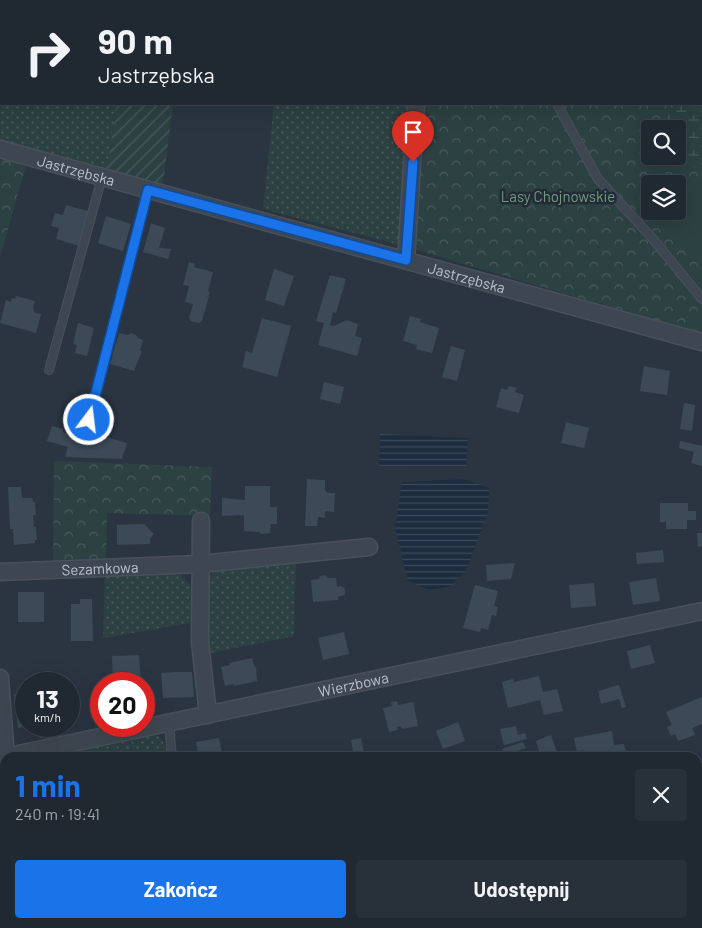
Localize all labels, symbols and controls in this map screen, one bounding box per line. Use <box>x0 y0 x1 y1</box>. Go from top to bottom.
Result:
text: 90 m <box>98 19 173 61</box>
icon: right <box>15 20 80 85</box>
text: Jastrzębska <box>98 61 215 87</box>
pin <box>392 111 434 162</box>
icon: arrive <box>399 118 427 146</box>
map controls <box>641 120 686 220</box>
button: search <box>641 120 686 165</box>
street label: Jastrzębska <box>35 151 117 189</box>
button: layers <box>641 175 686 220</box>
park label: Lasy Chojnowskie <box>501 187 615 205</box>
street label: Jastrzębska <box>426 258 507 297</box>
position arrow <box>62 393 114 445</box>
street label: Sezamkowa <box>61 557 139 579</box>
street label: Wierzbowa <box>316 668 390 700</box>
speed limit sign: 20 <box>90 672 155 737</box>
text: 13 <box>36 683 59 713</box>
text: km/h <box>34 710 61 724</box>
text: 1 min <box>15 767 81 803</box>
button: close <box>635 769 687 821</box>
text: 240 m · 19:41 <box>15 804 100 823</box>
button: Zakończ <box>15 860 346 918</box>
button: Udostępnij <box>356 860 687 918</box>

